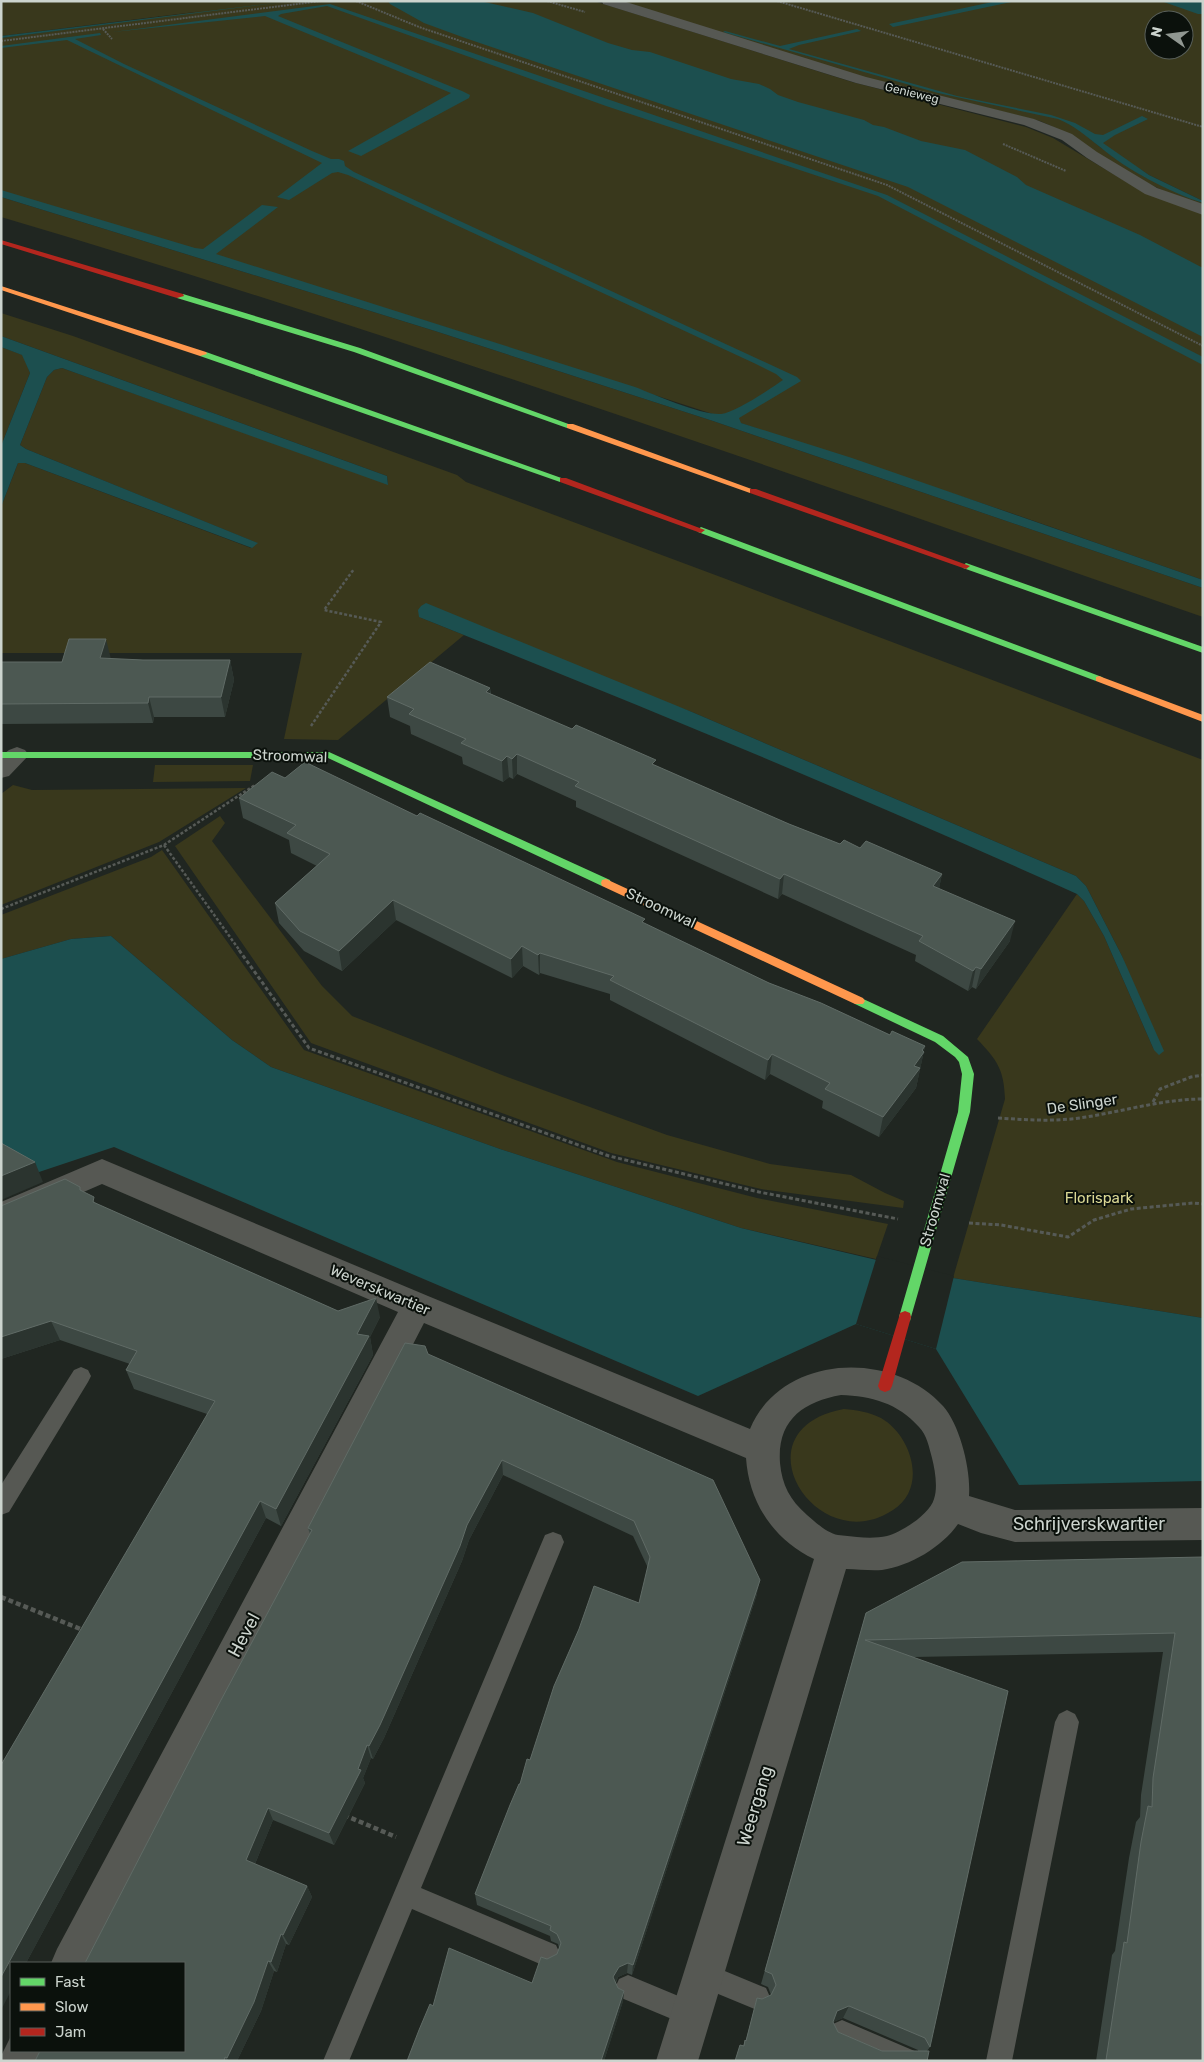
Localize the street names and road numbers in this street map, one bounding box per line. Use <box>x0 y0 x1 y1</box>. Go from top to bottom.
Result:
street label: Genieweg <box>884 80 940 106</box>
street label: Stroomwal <box>252 746 328 766</box>
street label: Stroomwal <box>623 884 699 932</box>
street label: De Slinger <box>1046 1090 1119 1118</box>
street label: Stroomwal <box>916 1172 954 1248</box>
street label: Weverskwartier <box>327 1261 433 1319</box>
street label: Schrijverskwartier <box>1013 1513 1165 1535</box>
street label: Hevel <box>223 1609 265 1661</box>
street label: Weergang <box>732 1763 778 1849</box>

